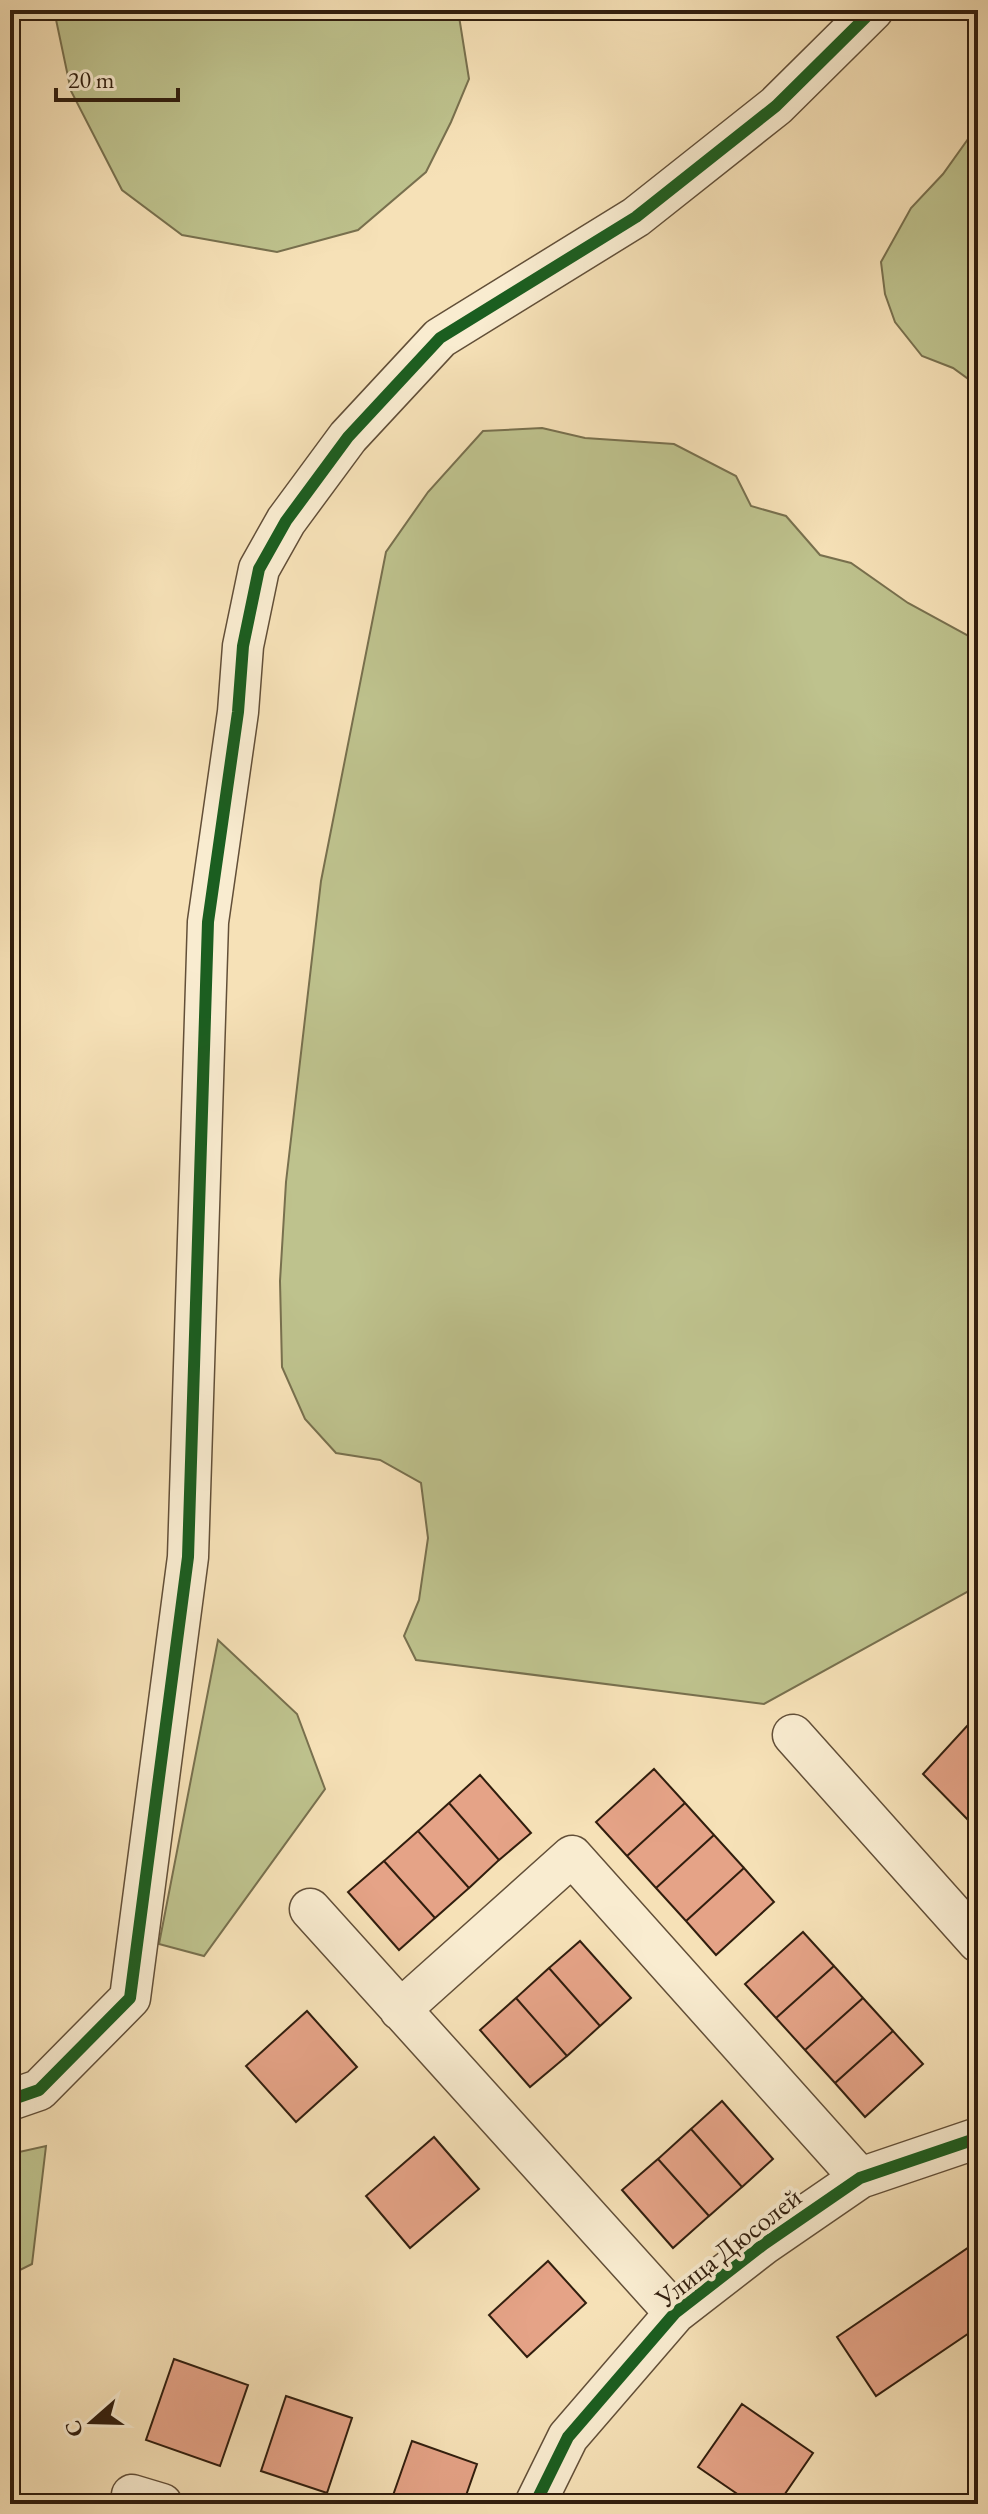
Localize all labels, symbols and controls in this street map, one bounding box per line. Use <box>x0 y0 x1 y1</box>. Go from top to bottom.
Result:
scale bar <box>56 52 178 102</box>
text: 20 m <box>68 64 115 95</box>
street label: Улица Дюсолей <box>647 2179 809 2316</box>
north arrow <box>52 2382 132 2462</box>
text: С <box>57 2416 90 2441</box>

